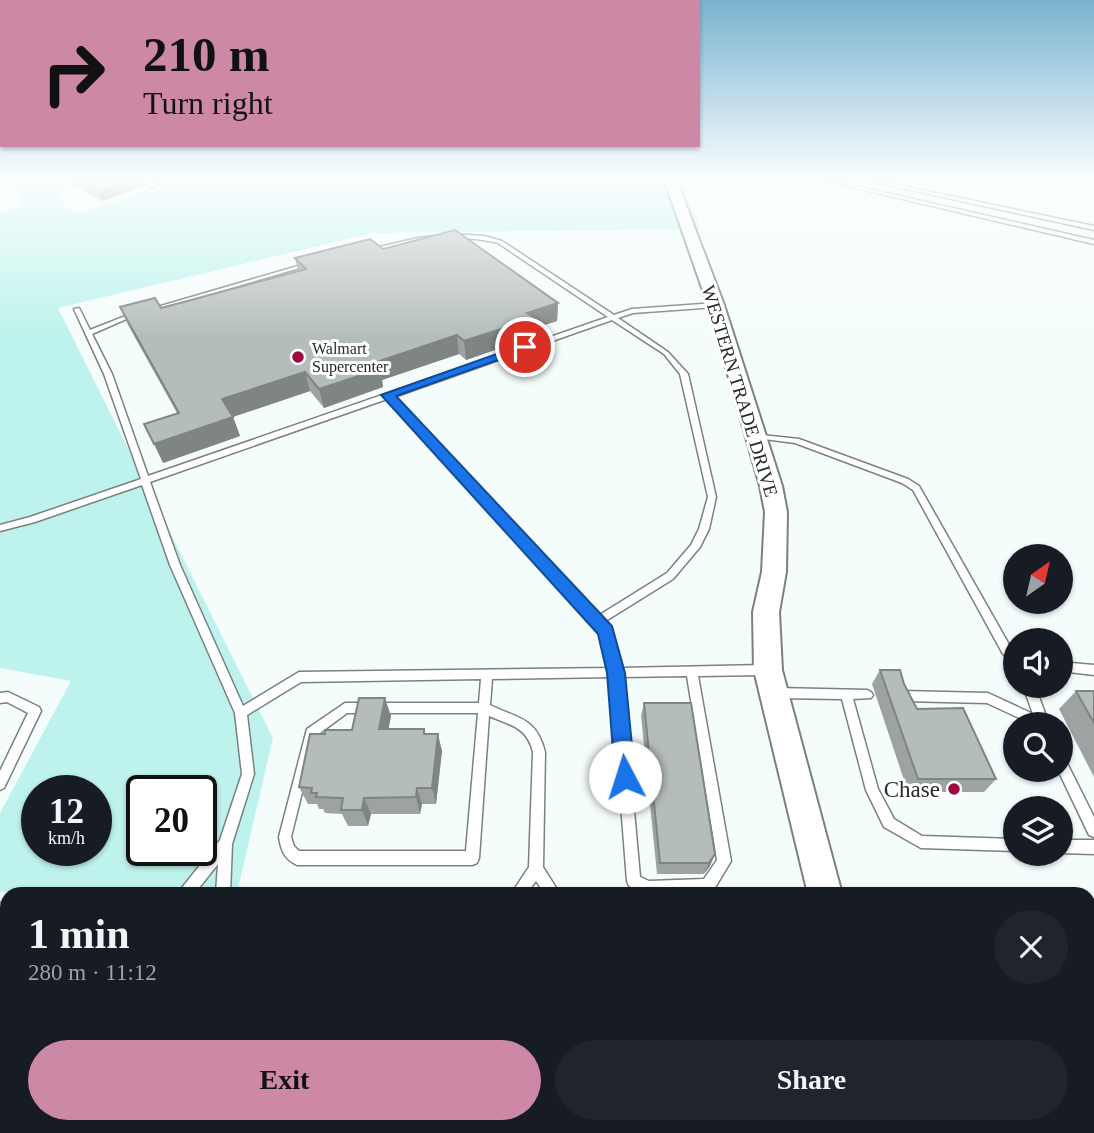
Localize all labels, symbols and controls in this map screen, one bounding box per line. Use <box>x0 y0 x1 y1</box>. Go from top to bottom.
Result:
text: 210 m <box>143 27 270 82</box>
icon: right <box>28 28 119 119</box>
text: Turn right <box>143 85 273 121</box>
street label: WESTERN TRADE DRIVE <box>698 283 782 499</box>
pin <box>495 317 555 377</box>
icon: arrive <box>506 328 544 366</box>
place label: Walmart Supercenter <box>312 340 389 376</box>
marker: Walmart Supercenter <box>290 349 306 365</box>
north arrow <box>1003 544 1073 614</box>
map controls <box>1003 544 1073 866</box>
button: sound <box>1003 628 1073 698</box>
button: search <box>1003 712 1073 782</box>
position arrow <box>588 740 662 814</box>
speed limit sign: 20 <box>126 775 217 866</box>
place label: Chase <box>884 777 940 802</box>
marker: Chase <box>946 781 962 797</box>
text: 12 <box>49 792 84 831</box>
button: layers <box>1003 796 1073 866</box>
text: km/h <box>48 828 85 848</box>
button: close <box>994 910 1068 984</box>
text: 1 min <box>28 911 130 957</box>
text: 280 m · 11:12 <box>28 960 157 985</box>
button: Exit <box>28 1040 541 1120</box>
button: Share <box>555 1040 1068 1120</box>

